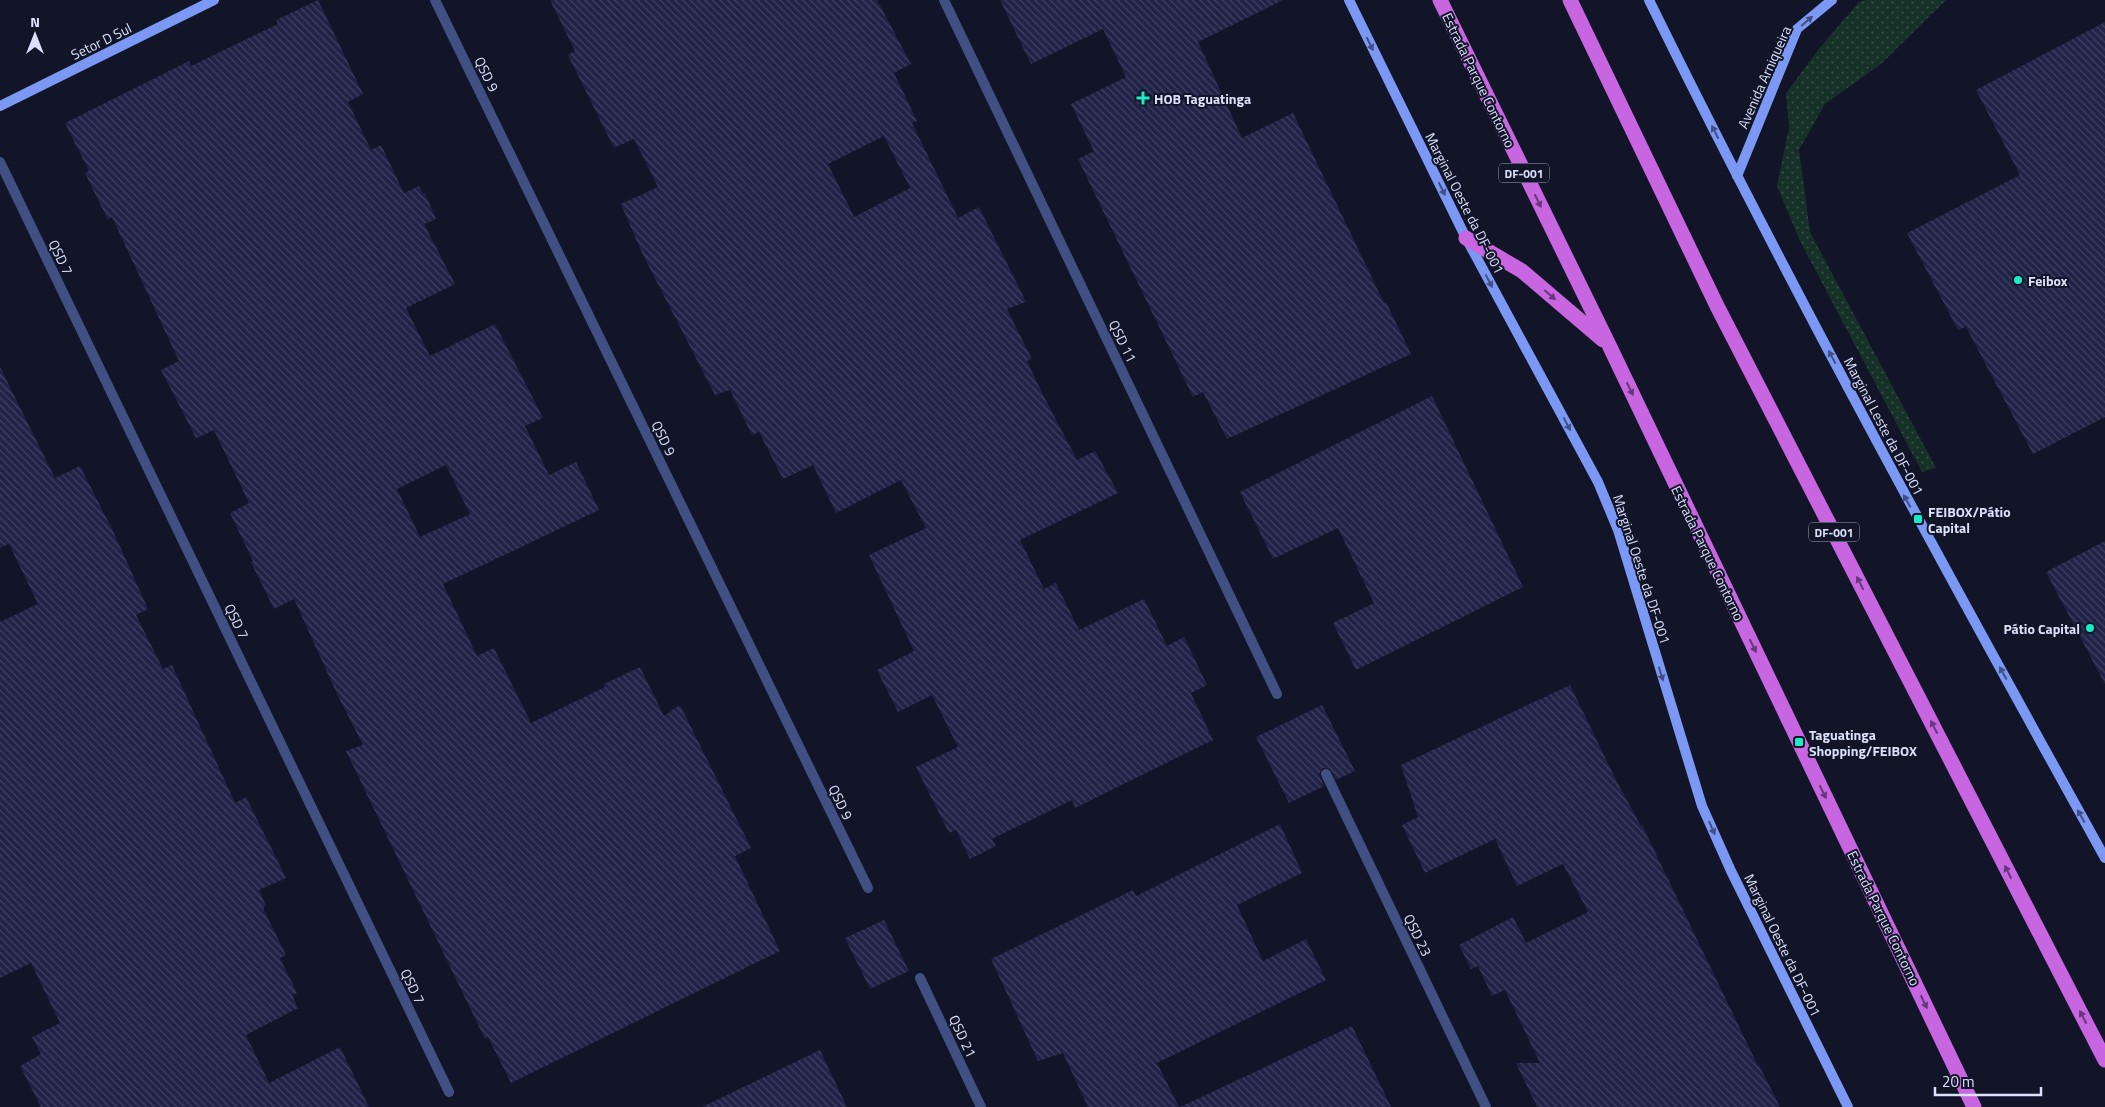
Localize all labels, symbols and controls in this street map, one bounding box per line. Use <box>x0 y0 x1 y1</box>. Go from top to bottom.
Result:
street label: Estrada Parque Contorno <box>1437 9 1521 151</box>
north arrow <box>10 10 60 60</box>
text: N <box>30 11 40 32</box>
one-way arrow <box>1801 16 1813 27</box>
street label: Setor D Sul <box>67 17 135 65</box>
street label: Avenida Arniqueira <box>1732 22 1796 132</box>
one-way arrow <box>1366 37 1374 51</box>
street label: QSD 9 <box>470 53 505 95</box>
place label: HOB Taguatinga <box>1154 88 1251 109</box>
marker: HOB Taguatinga <box>1136 91 1150 105</box>
one-way arrow <box>1711 125 1719 139</box>
street label: Marginal Oeste da DF-001 <box>1420 129 1510 277</box>
road number: DF-001 <box>1499 164 1549 182</box>
one-way arrow <box>1438 182 1446 197</box>
one-way arrow <box>1534 194 1542 208</box>
street label: QSD 7 <box>44 236 78 278</box>
place label: Feibox <box>2028 270 2068 291</box>
marker: Feibox <box>2012 274 2024 286</box>
one-way arrow <box>1485 275 1494 288</box>
one-way arrow <box>1543 289 1556 300</box>
street label: QSD 11 <box>1104 316 1142 366</box>
one-way arrow <box>1828 350 1836 364</box>
street label: Marginal Leste da DF-001 <box>1839 353 1929 499</box>
one-way arrow <box>1626 382 1634 396</box>
street label: QSD 9 <box>647 417 682 459</box>
one-way arrow <box>1563 417 1571 432</box>
street label: Estrada Parque Contorno <box>1666 482 1750 624</box>
street label: Marginal Oeste da DF-001 <box>1608 492 1676 646</box>
one-way arrow <box>1903 494 1912 507</box>
place label: FEIBOX/Pátio Capital <box>1928 501 2011 538</box>
marker: FEIBOX/Pátio Capital <box>1912 513 1924 525</box>
road number: DF-001 <box>1809 522 1859 542</box>
one-way arrow <box>1856 576 1864 590</box>
street label: QSD 7 <box>220 600 254 642</box>
place label: Pátio Capital <box>2003 618 2080 639</box>
marker: Pátio Capital <box>2084 622 2096 634</box>
one-way arrow <box>1749 639 1757 653</box>
one-way arrow <box>1658 666 1666 681</box>
one-way arrow <box>1999 666 2007 681</box>
one-way arrow <box>1930 720 1938 735</box>
place label: Taguatinga Shopping/FEIBOX <box>1809 724 1917 761</box>
marker: Taguatinga Shopping/FEIBOX <box>1793 736 1805 748</box>
street label: QSD 9 <box>824 781 859 823</box>
one-way arrow <box>1819 785 1828 800</box>
one-way arrow <box>2077 809 2086 822</box>
one-way arrow <box>1708 821 1716 835</box>
street label: Estrada Parque Contorno <box>1842 847 1926 989</box>
one-way arrow <box>2004 865 2012 879</box>
street label: Marginal Oeste da DF-001 <box>1739 870 1827 1020</box>
street label: QSD 23 <box>1399 910 1437 960</box>
street label: QSD 7 <box>396 965 430 1007</box>
one-way arrow <box>1920 995 1928 1009</box>
one-way arrow <box>2079 1009 2087 1024</box>
street label: QSD 21 <box>944 1011 982 1061</box>
scale bar <box>1935 1064 2041 1096</box>
text: 20 m <box>1942 1070 1975 1093</box>

